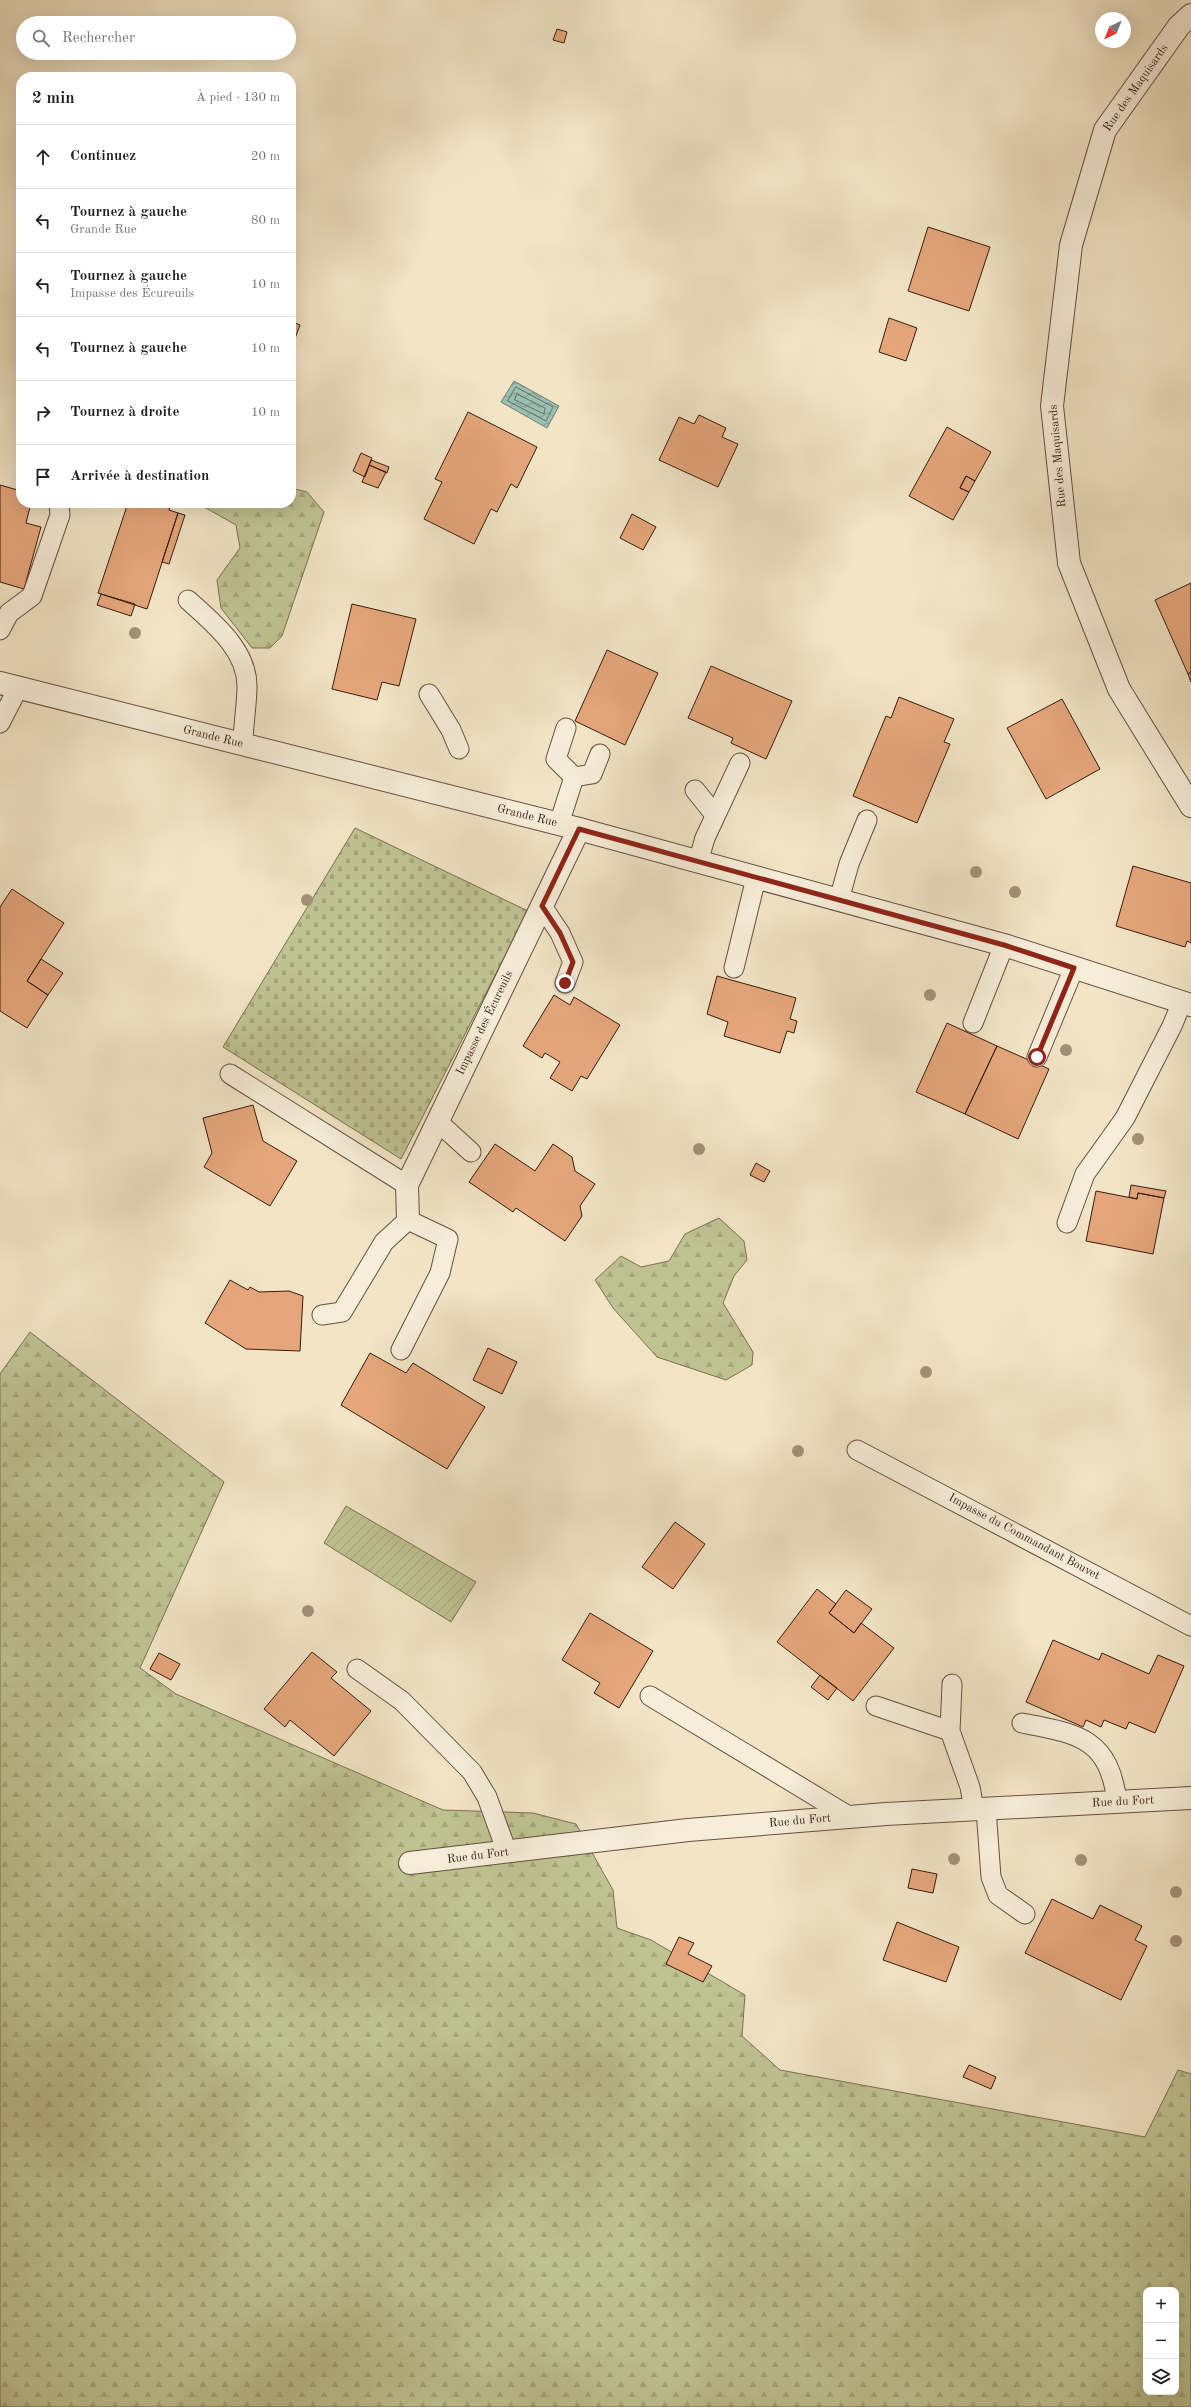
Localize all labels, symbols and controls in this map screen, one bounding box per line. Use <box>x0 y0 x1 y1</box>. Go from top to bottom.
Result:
north arrow <box>1095 12 1131 48</box>
search box <box>16 16 296 60</box>
icon: search <box>30 27 52 49</box>
text: Rechercher <box>62 31 135 46</box>
street label: Rue des Maquisards <box>1101 42 1171 134</box>
text: 2 min <box>32 90 75 107</box>
text: À pied · 130 m <box>196 91 280 104</box>
icon: ahead <box>32 146 54 168</box>
text: Continuez <box>70 149 136 164</box>
text: 20 m <box>251 150 280 163</box>
text: Tournez à gauche <box>70 205 187 220</box>
icon: left <box>32 210 54 232</box>
text: 80 m <box>251 214 280 227</box>
text: Grande Rue <box>70 223 137 236</box>
text: Tournez à gauche <box>70 269 187 284</box>
icon: left <box>32 274 54 296</box>
text: 10 m <box>251 278 280 291</box>
text: Impasse des Écureuils <box>70 287 194 300</box>
icon: left <box>32 338 54 360</box>
text: Tournez à gauche <box>70 341 187 356</box>
text: 10 m <box>251 342 280 355</box>
icon: right <box>32 402 54 424</box>
street label: Rue des Maquisards <box>1048 404 1068 508</box>
text: Tournez à droite <box>70 405 180 420</box>
text: 10 m <box>251 406 280 419</box>
icon: arrive <box>32 466 54 488</box>
text: Arrivée à destination <box>70 469 209 484</box>
street label: Grande Rue <box>182 724 245 750</box>
street label: Grande Rue <box>496 803 559 829</box>
street label: Impasse des Écureuils <box>452 968 515 1077</box>
route end <box>556 974 574 992</box>
route start <box>1028 1048 1046 1066</box>
street label: Impasse du Commandant Bouvet <box>946 1492 1102 1582</box>
street label: Rue du Fort <box>1092 1794 1154 1810</box>
street label: Rue du Fort <box>768 1812 832 1830</box>
street label: Rue du Fort <box>446 1846 510 1866</box>
map controls <box>1143 2287 1179 2395</box>
button: + <box>1143 2287 1179 2323</box>
button: − <box>1143 2323 1179 2359</box>
button: layers <box>1143 2359 1179 2395</box>

